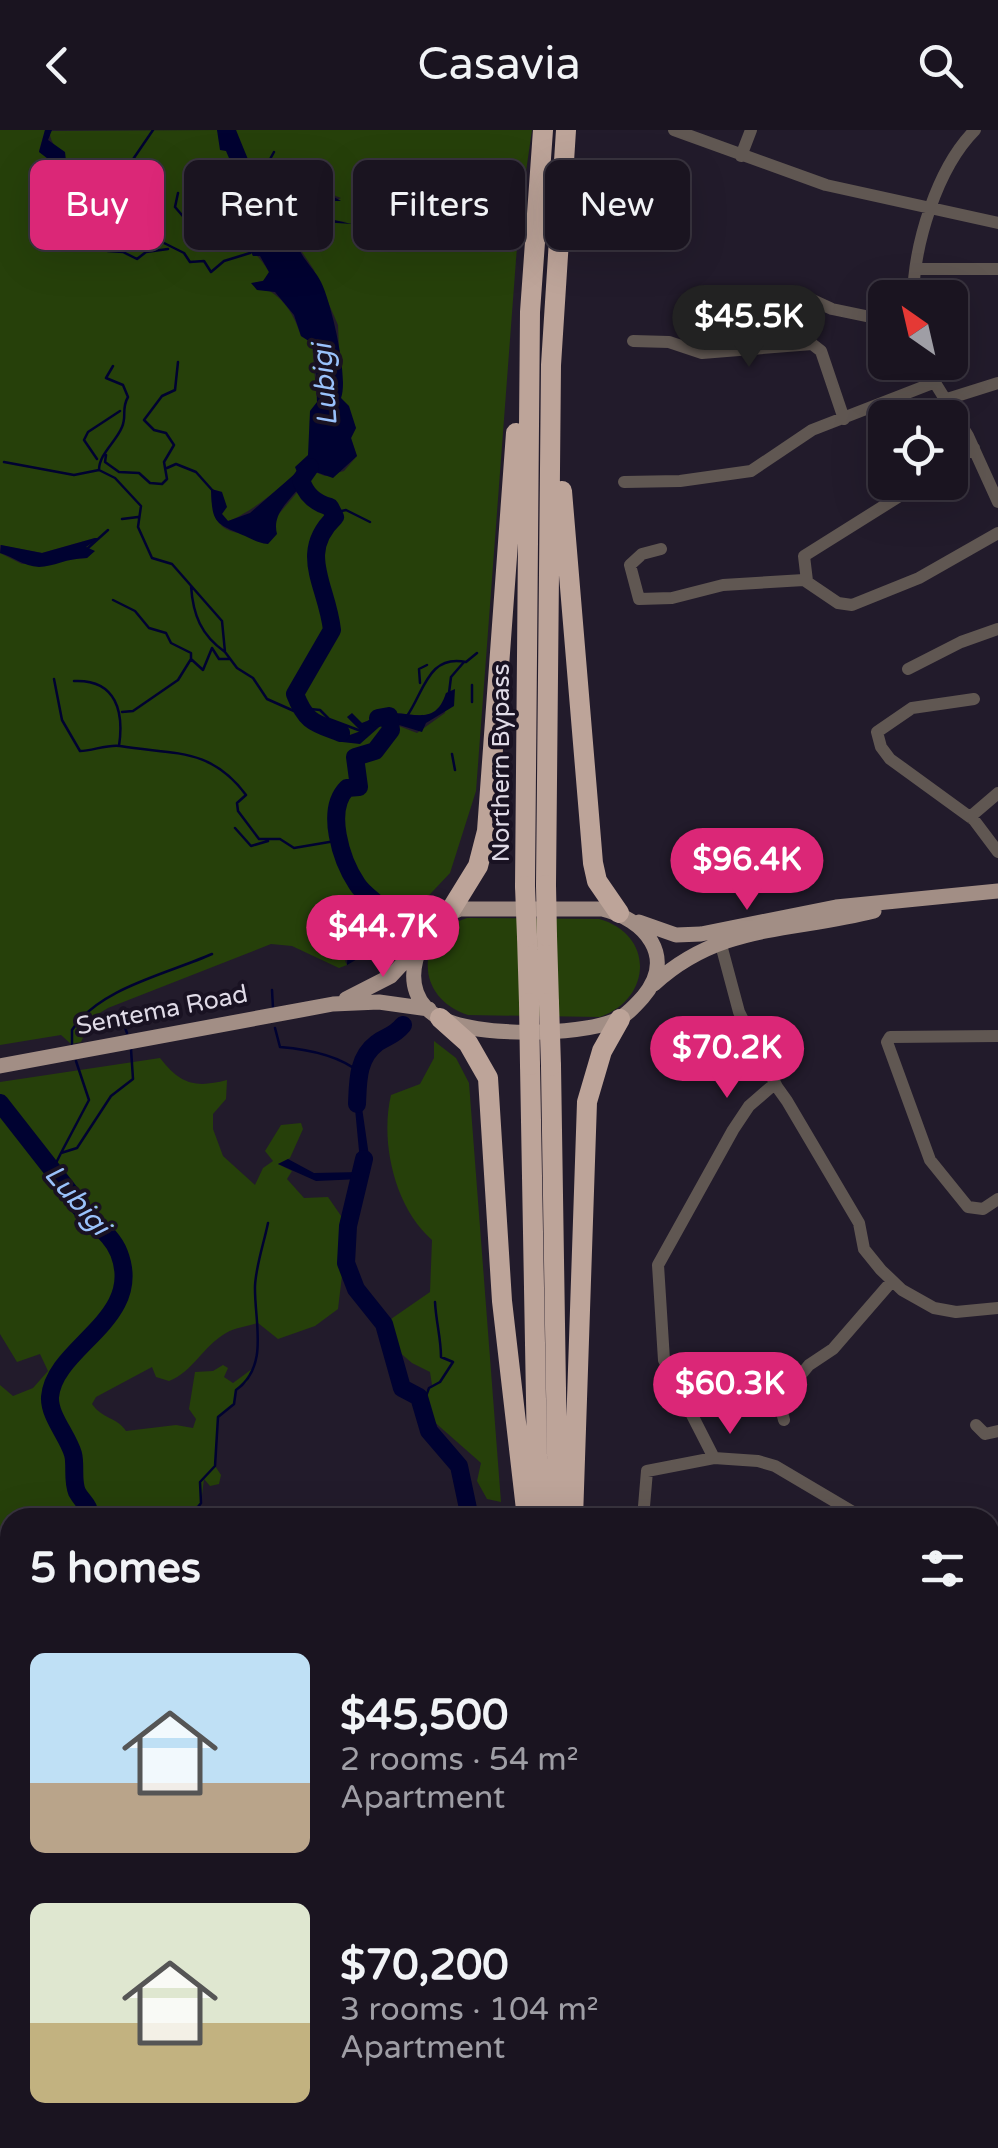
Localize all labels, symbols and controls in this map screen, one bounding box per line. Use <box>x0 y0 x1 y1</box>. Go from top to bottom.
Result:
icon: back <box>30 38 85 93</box>
text: Casavia <box>417 38 581 92</box>
icon: search <box>913 38 968 93</box>
chip: Buy <box>30 160 164 250</box>
chip: Rent <box>184 160 333 250</box>
chip: Filters <box>353 160 525 250</box>
chip: New <box>545 160 690 250</box>
north arrow <box>868 280 968 380</box>
map controls <box>868 280 968 500</box>
pin: $45.5K <box>668 285 830 370</box>
text: $45.5K <box>694 298 804 336</box>
water label: Lubigi <box>305 340 345 427</box>
button: locate <box>868 400 968 500</box>
street label: Northern Bypass <box>486 664 516 862</box>
pin: $96.4K <box>666 828 828 913</box>
text: $96.4K <box>692 841 802 879</box>
pin: $44.7K <box>302 895 464 980</box>
text: $44.7K <box>328 908 438 946</box>
street label: Sentema Road <box>74 979 250 1041</box>
pin: $70.2K <box>646 1016 808 1101</box>
text: $70.2K <box>672 1029 782 1067</box>
water label: Lubigi <box>37 1158 119 1245</box>
pin: $60.3K <box>649 1352 811 1437</box>
text: $60.3K <box>675 1365 785 1403</box>
icon: filters <box>915 1541 970 1596</box>
text: 5 homes <box>30 1543 201 1594</box>
text: $45,500 <box>340 1690 508 1741</box>
icon: home <box>110 1693 230 1813</box>
text: 2 rooms · 54 m² <box>340 1741 579 1779</box>
text: Apartment <box>340 1779 505 1817</box>
text: $70,200 <box>340 1940 509 1991</box>
icon: home <box>110 1943 230 2063</box>
text: 3 rooms · 104 m² <box>340 1991 599 2029</box>
text: Apartment <box>340 2029 505 2067</box>

